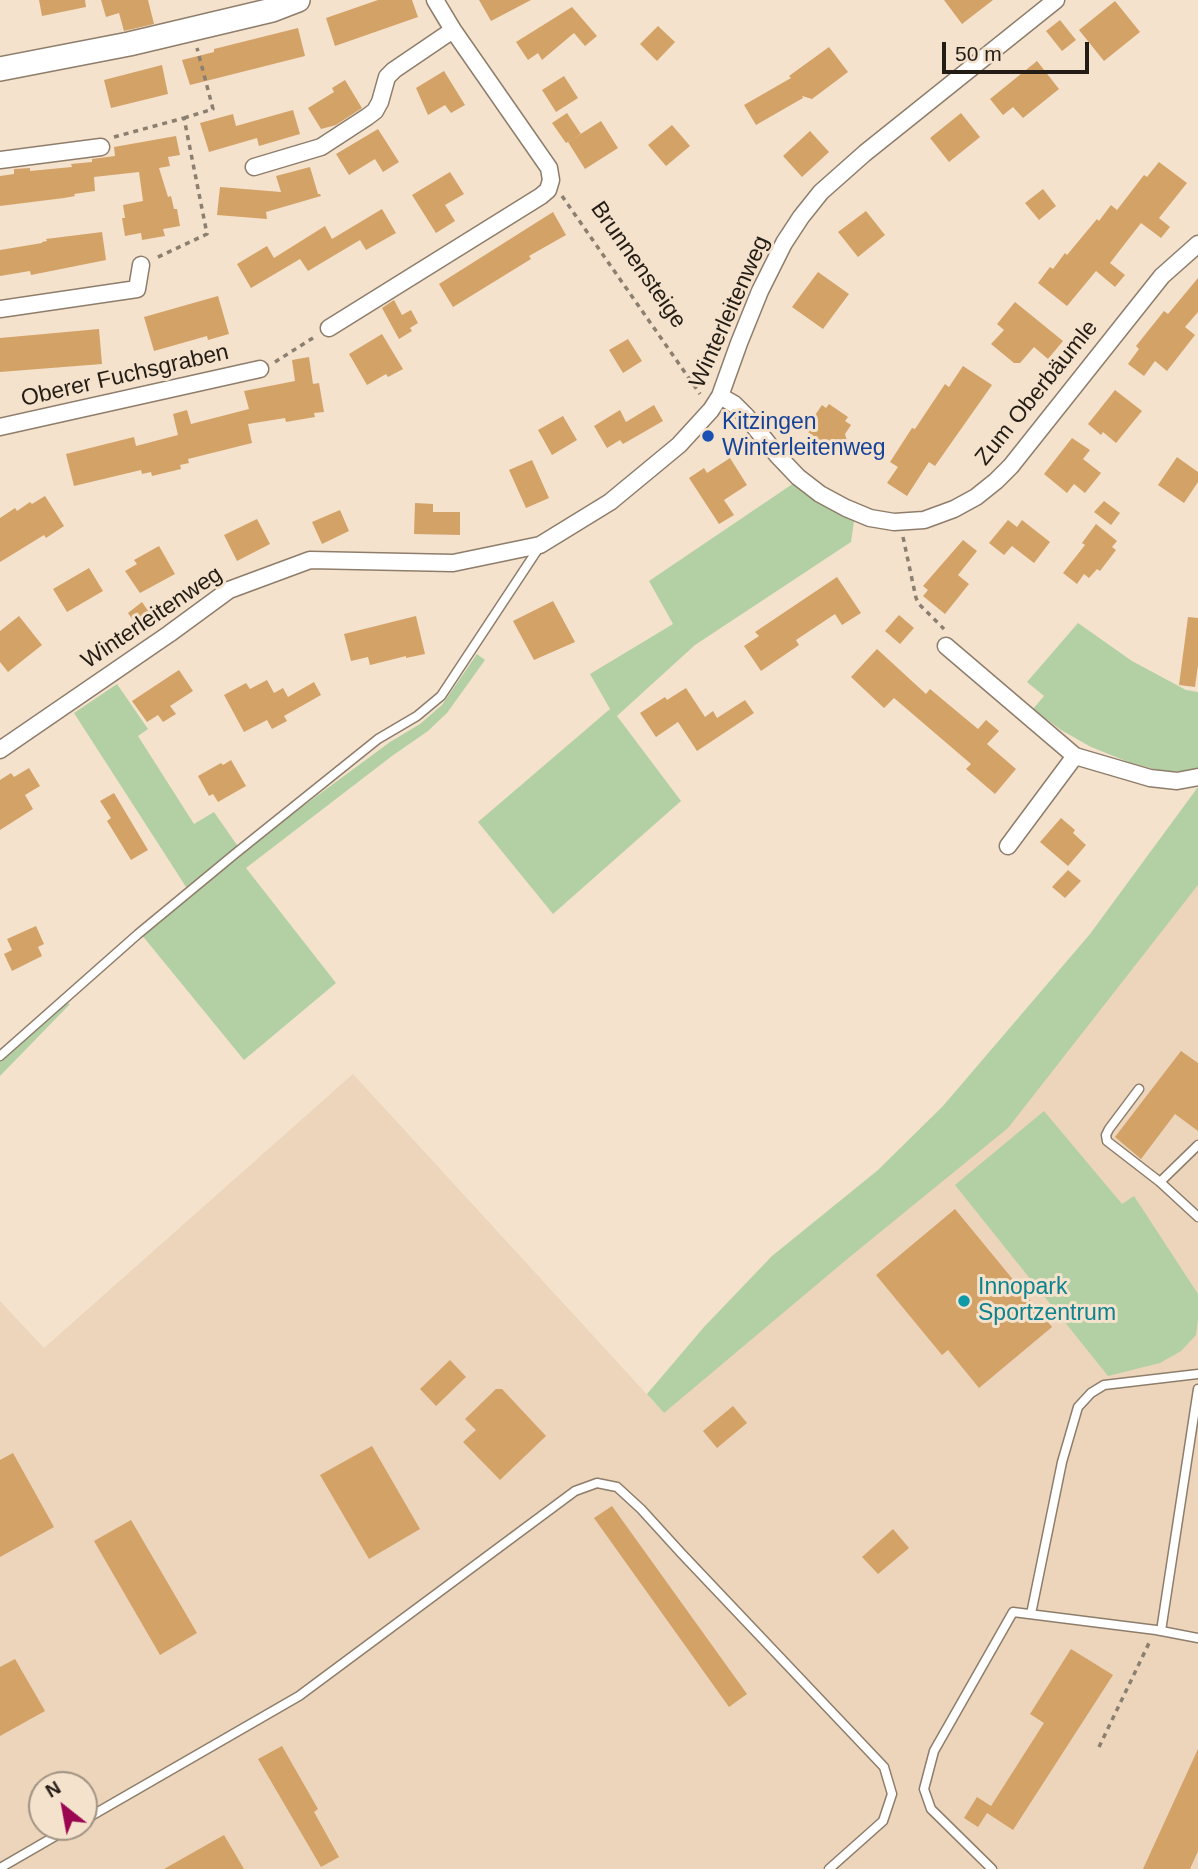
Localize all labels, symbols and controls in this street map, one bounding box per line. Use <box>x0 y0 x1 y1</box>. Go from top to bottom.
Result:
scale bar <box>946 28 1093 72</box>
text: 50 m <box>955 42 1002 65</box>
street label: Brunnensteige <box>584 196 692 334</box>
street label: Winterleitenweg <box>684 232 776 392</box>
street label: Zum Oberbäumle <box>970 315 1104 471</box>
street label: Oberer Fuchsgraben <box>19 339 231 413</box>
place label: Kitzingen Winterleitenweg <box>722 409 886 463</box>
marker: Kitzingen Winterleitenweg <box>700 428 716 444</box>
street label: Winterleitenweg <box>76 561 228 675</box>
place label: Innopark Sportzentrum <box>978 1274 1116 1328</box>
marker: Innopark Sportzentrum <box>956 1293 972 1309</box>
north arrow <box>28 1771 98 1841</box>
text: N <box>42 1777 64 1802</box>

